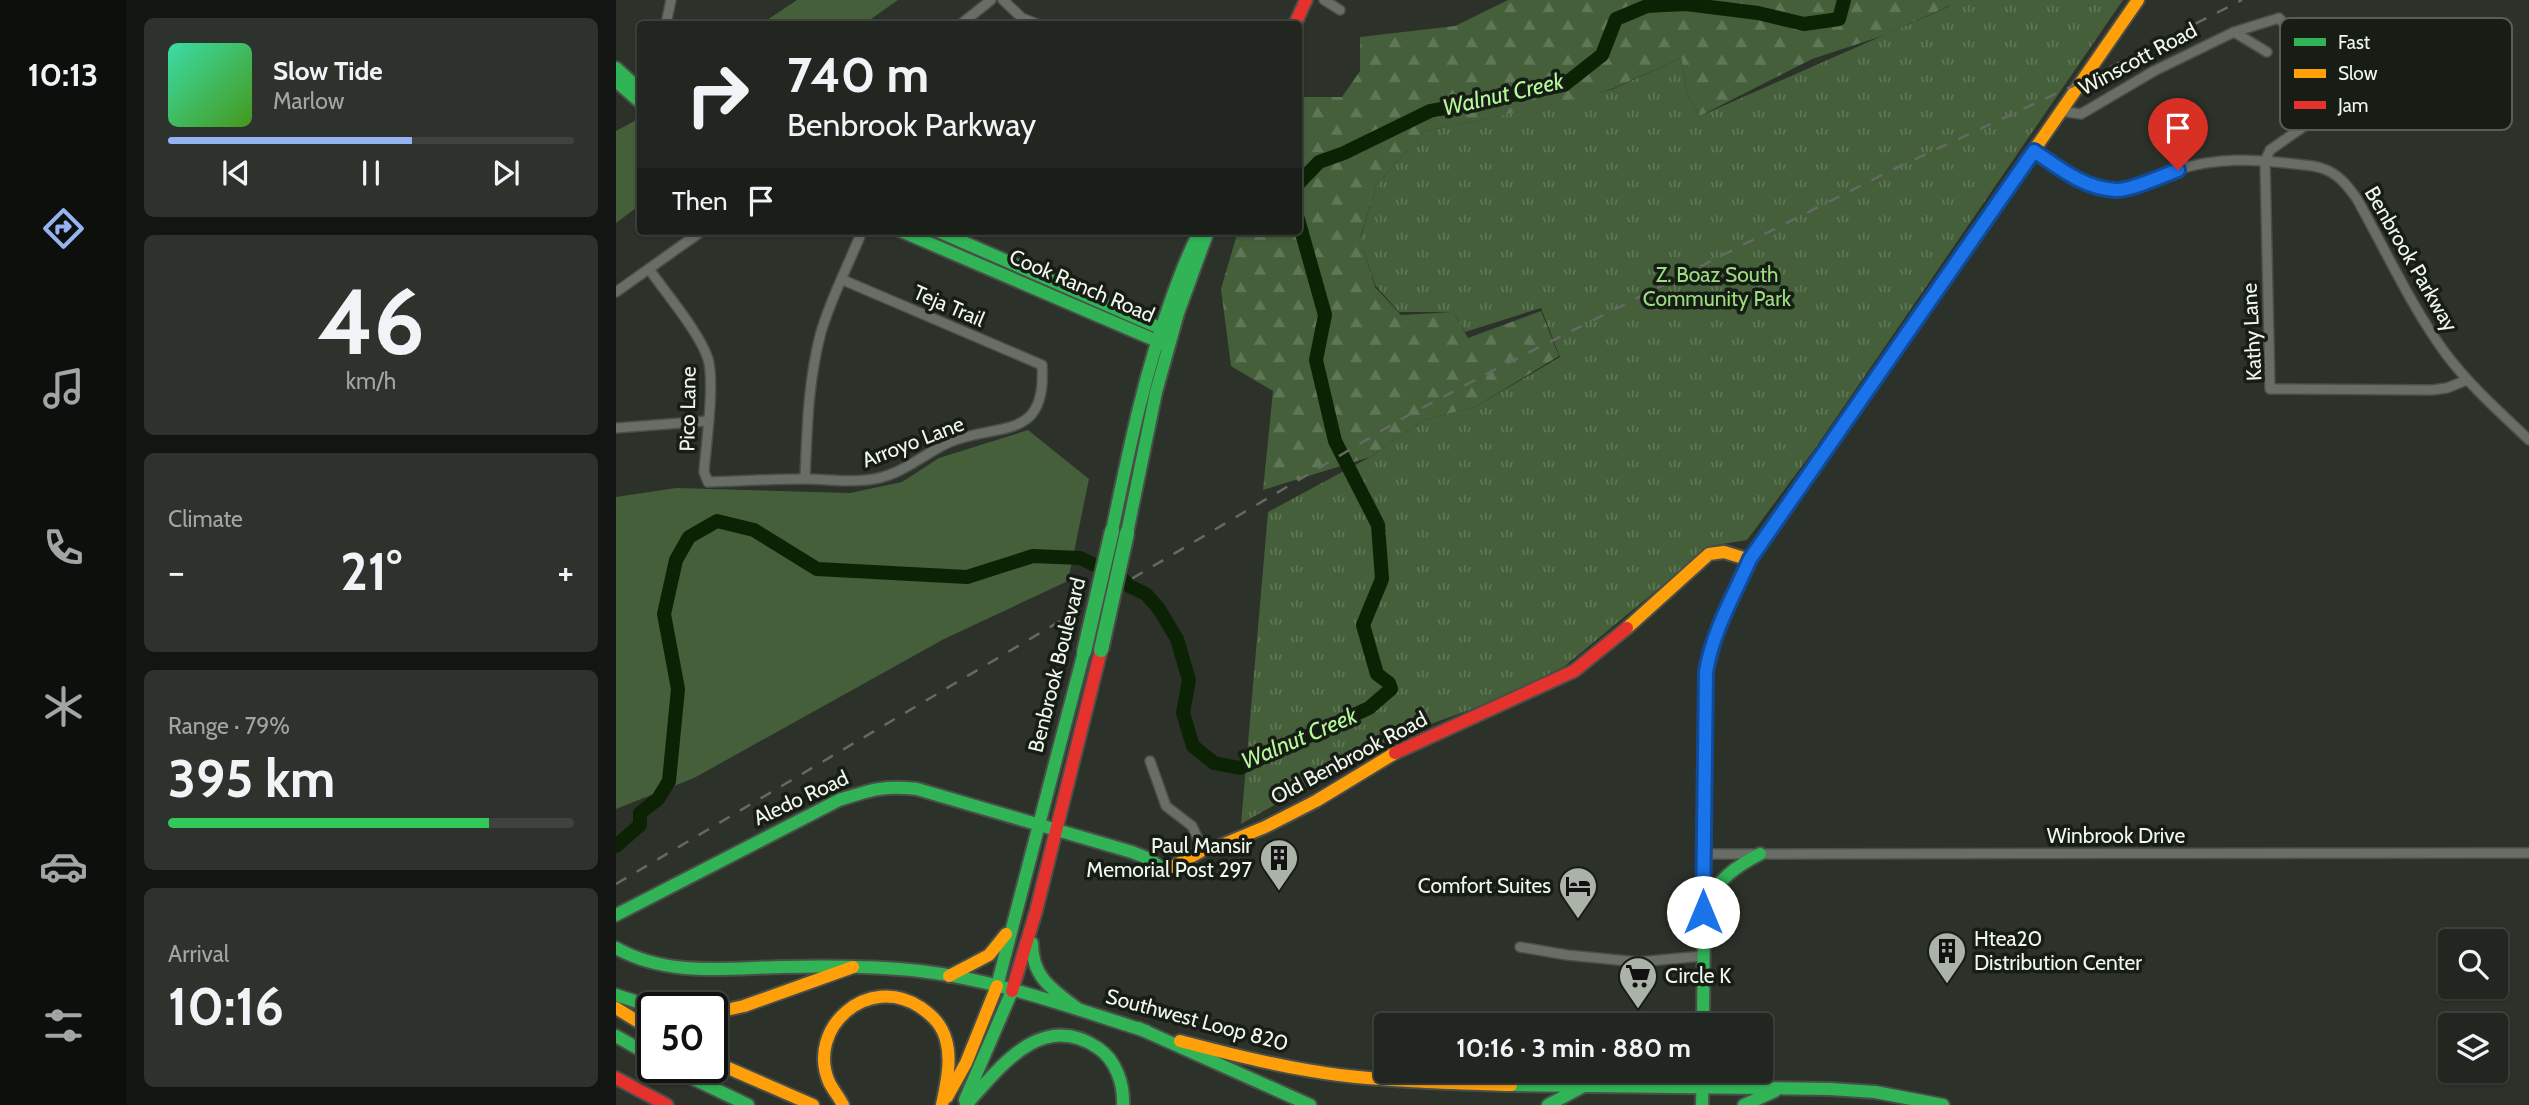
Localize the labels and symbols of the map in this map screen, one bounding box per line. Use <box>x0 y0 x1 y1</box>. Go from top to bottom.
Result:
street label: Winscott Road <box>2075 17 2201 100</box>
legend <box>2280 18 2512 130</box>
text: Fast <box>2338 31 2371 54</box>
text: Slow <box>2338 62 2378 85</box>
water label: Walnut Creek <box>1440 66 1567 121</box>
text: Jam <box>2337 94 2368 117</box>
pin <box>2148 98 2208 170</box>
street label: Benbrook Parkway <box>2360 182 2463 336</box>
street label: Cook Ranch Road <box>1006 244 1159 327</box>
park label: Z. Boaz South Community Park <box>1643 262 1792 311</box>
street label: Teja Trail <box>909 279 989 333</box>
street label: Kathy Lane <box>2236 282 2267 382</box>
street label: Pico Lane <box>674 366 701 452</box>
street label: Arroyo Lane <box>858 411 967 472</box>
street label: Benbrook Boulevard <box>1023 575 1090 755</box>
water label: Walnut Creek <box>1237 701 1362 775</box>
street label: Old Benbrook Road <box>1266 706 1431 809</box>
street label: Aledo Road <box>749 765 852 830</box>
street label: Winbrook Drive <box>2047 823 2185 848</box>
place label: Paul Mansir Memorial Post 297 <box>1086 833 1252 882</box>
building icon: Paul Mansir Memorial Post 297 <box>1258 837 1300 892</box>
hotel icon: Comfort Suites <box>1557 865 1599 920</box>
place label: Comfort Suites <box>1418 873 1551 898</box>
position arrow <box>1666 875 1740 949</box>
place label: Htea20 Distribution Center <box>1974 926 2142 975</box>
building icon: Htea20 Distribution Center <box>1926 930 1968 985</box>
supermarket icon: Circle K <box>1617 955 1659 1010</box>
place label: Circle K <box>1665 963 1731 988</box>
street label: Southwest Loop 820 <box>1103 983 1291 1056</box>
speed limit sign: 50 <box>637 992 728 1083</box>

